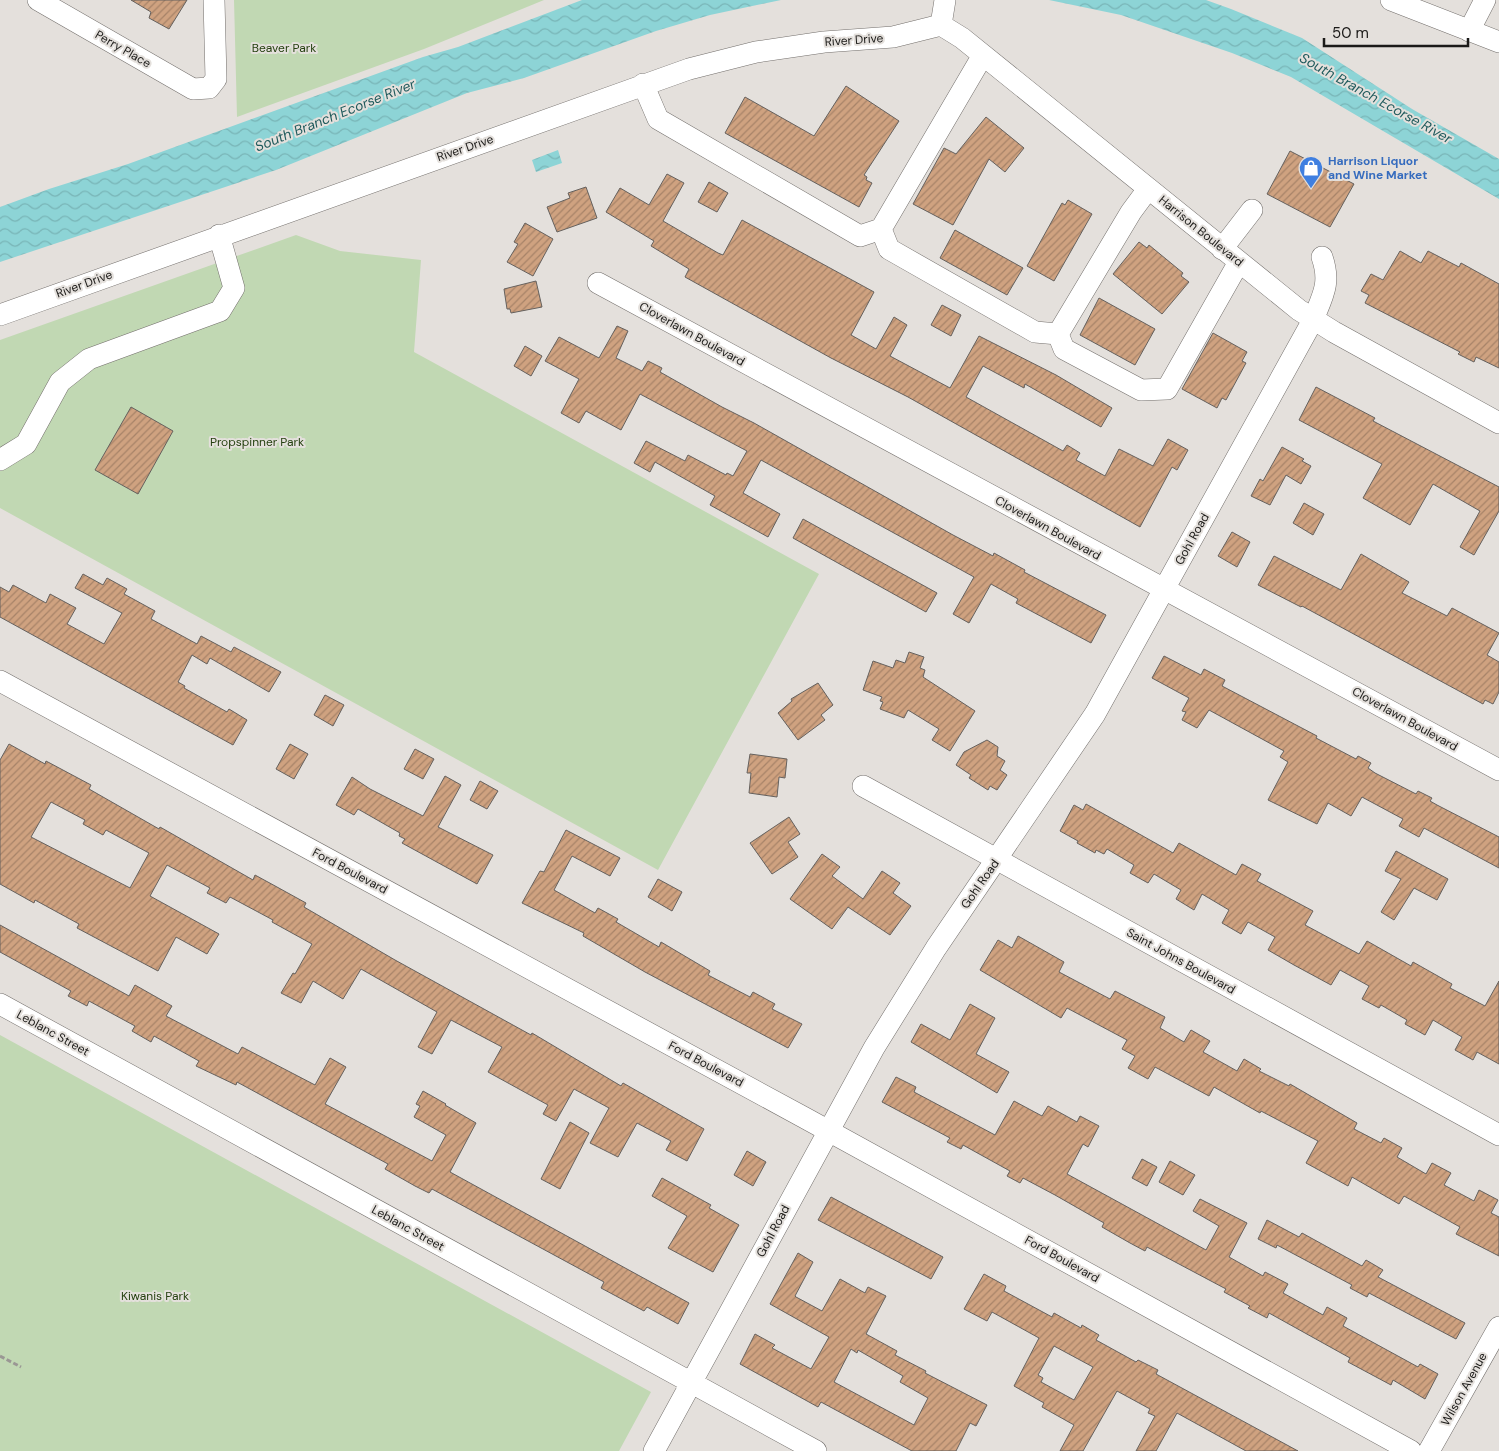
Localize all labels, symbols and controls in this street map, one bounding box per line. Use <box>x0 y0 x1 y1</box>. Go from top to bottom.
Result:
scale bar <box>1324 15 1468 47</box>
text: 50 m <box>1332 23 1369 43</box>
street label: Perry Place <box>92 27 154 72</box>
street label: River Drive <box>824 30 884 50</box>
park label: Beaver Park <box>252 40 316 56</box>
water label: South Branch Ecorse River <box>1297 49 1456 148</box>
water label: South Branch Ecorse River <box>252 74 419 155</box>
street label: River Drive <box>435 131 496 165</box>
place label: Harrison Liquor and Wine Market <box>1328 153 1427 183</box>
shop icon: Harrison Liquor and Wine Market <box>1298 155 1324 189</box>
street label: Harrison Boulevard <box>1155 192 1247 270</box>
street label: River Drive <box>54 266 115 302</box>
street label: Cloverlawn Boulevard <box>636 298 748 370</box>
park label: Propspinner Park <box>210 434 304 450</box>
street label: Cloverlawn Boulevard <box>992 492 1104 564</box>
street label: Gohl Road <box>1171 510 1213 568</box>
street label: Cloverlawn Boulevard <box>1349 683 1461 755</box>
street label: Ford Boulevard <box>310 844 390 898</box>
street label: Gohl Road <box>957 856 1003 912</box>
street label: Saint Johns Boulevard <box>1124 924 1238 998</box>
street label: Leblanc Street <box>14 1006 92 1060</box>
street label: Ford Boulevard <box>666 1037 746 1091</box>
street label: Leblanc Street <box>369 1201 447 1255</box>
street label: Gohl Road <box>753 1202 793 1260</box>
street label: Ford Boulevard <box>1022 1232 1102 1286</box>
park label: Kiwanis Park <box>121 1288 189 1304</box>
street label: Wilson Avenue <box>1437 1349 1491 1428</box>

